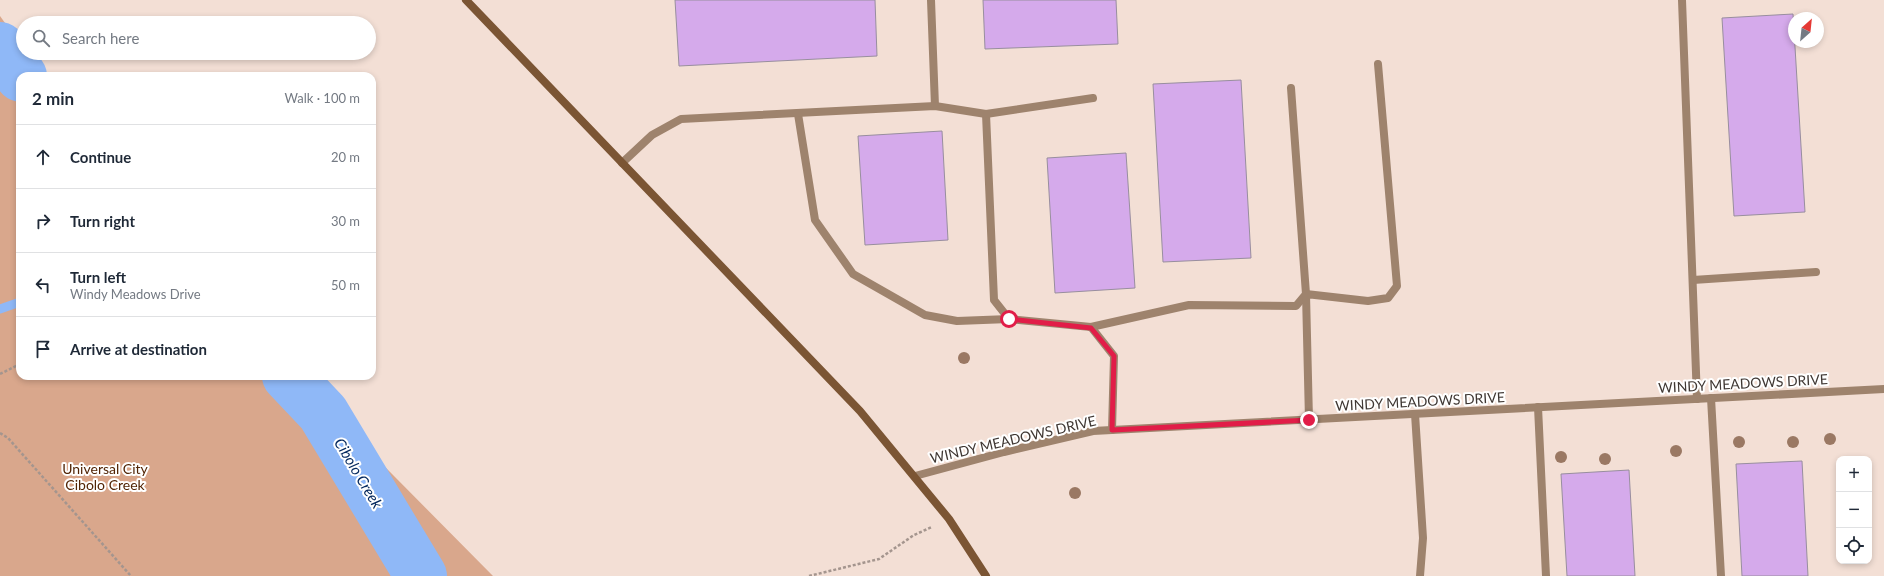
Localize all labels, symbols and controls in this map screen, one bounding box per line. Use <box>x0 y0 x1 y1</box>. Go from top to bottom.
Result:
north arrow <box>1788 12 1824 48</box>
search box <box>16 16 376 60</box>
icon: search <box>30 27 52 49</box>
text: Search here <box>62 29 139 47</box>
text: 2 min <box>32 88 74 109</box>
text: Walk · 100 m <box>284 90 360 106</box>
icon: ahead <box>32 146 54 168</box>
text: Continue <box>70 148 131 166</box>
text: 20 m <box>331 149 360 165</box>
icon: right <box>32 210 54 232</box>
text: Turn right <box>70 212 135 230</box>
text: 30 m <box>331 213 360 229</box>
text: Turn left <box>70 268 126 286</box>
icon: left <box>32 274 54 296</box>
text: 50 m <box>331 277 360 293</box>
text: Windy Meadows Drive <box>70 286 201 302</box>
route start <box>1000 310 1018 328</box>
icon: arrive <box>32 338 54 360</box>
text: Arrive at destination <box>70 340 207 358</box>
street label: WINDY MEADOWS DRIVE <box>1658 370 1828 396</box>
street label: WINDY MEADOWS DRIVE <box>1335 388 1505 414</box>
route end <box>1300 411 1318 429</box>
street label: WINDY MEADOWS DRIVE <box>928 412 1098 466</box>
water label: Cibolo Creek <box>331 435 387 512</box>
map controls <box>1836 456 1872 564</box>
button: + <box>1836 456 1872 492</box>
park label: Universal City Cibolo Creek <box>62 460 149 493</box>
button: − <box>1836 492 1872 528</box>
button: locate <box>1836 528 1872 564</box>

